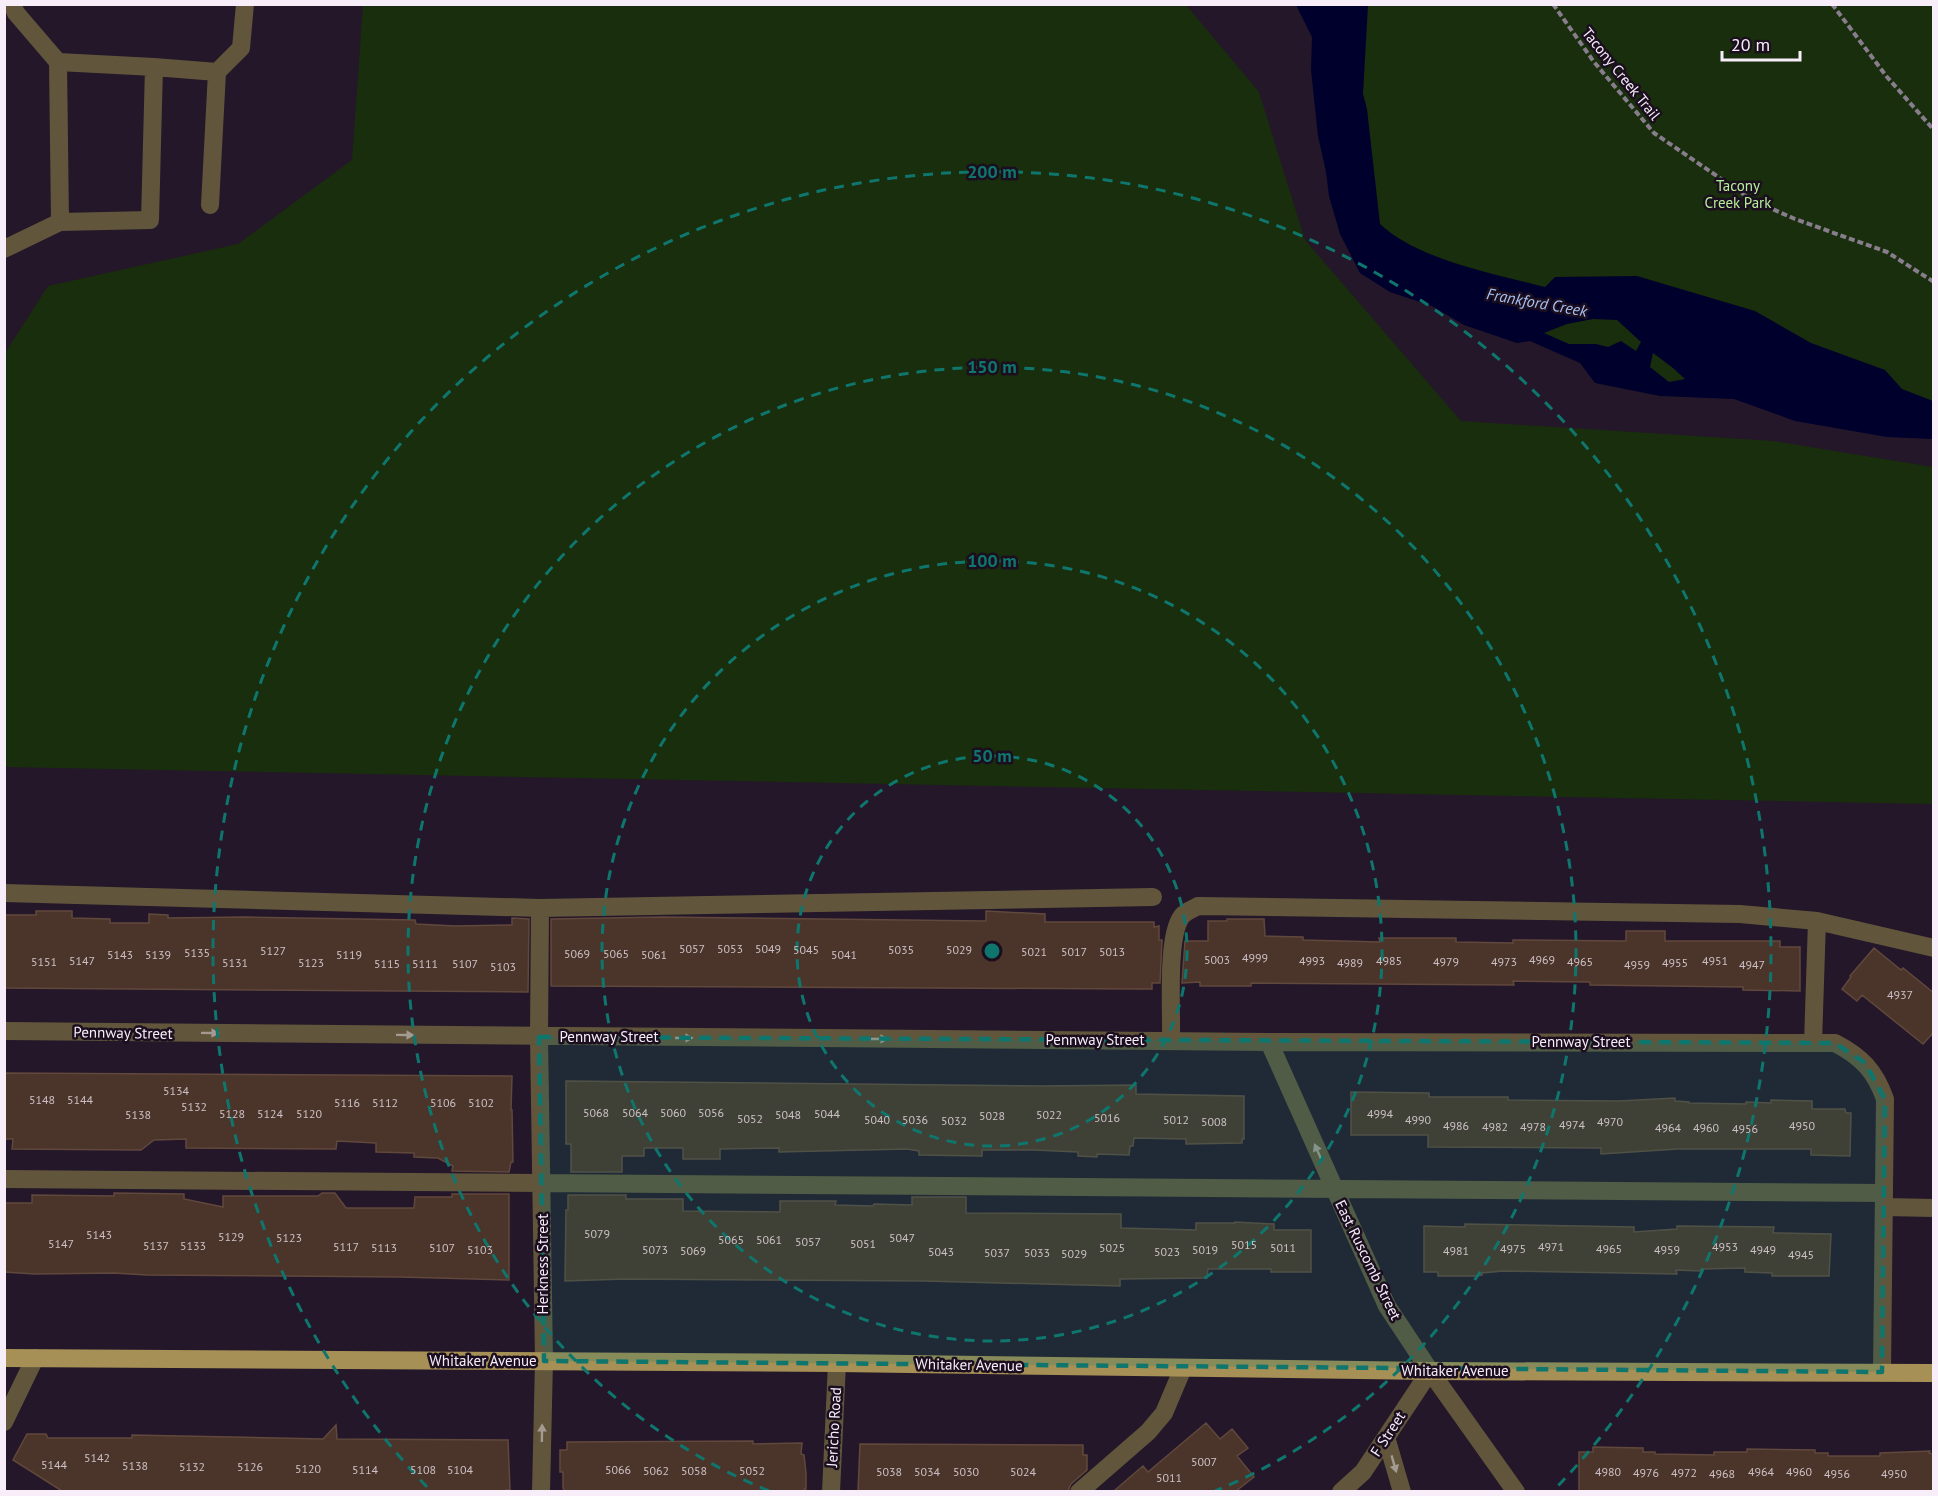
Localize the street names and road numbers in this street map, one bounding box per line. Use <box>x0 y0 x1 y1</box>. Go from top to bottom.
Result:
street label: Tacony Creek Trail <box>1578 24 1665 124</box>
street label: Pennway Street <box>73 1022 173 1043</box>
street label: Pennway Street <box>559 1027 659 1046</box>
street label: Pennway Street <box>1045 1030 1145 1049</box>
street label: Pennway Street <box>1531 1032 1631 1051</box>
street label: East Ruscomb Street <box>1331 1197 1406 1323</box>
street label: Herkness Street <box>533 1214 552 1314</box>
street label: Whitaker Avenue <box>429 1351 537 1370</box>
street label: Whitaker Avenue <box>915 1354 1023 1375</box>
street label: Whitaker Avenue <box>1401 1361 1509 1380</box>
street label: Jericho Road <box>822 1387 845 1468</box>
street label: F Street <box>1366 1408 1409 1460</box>

